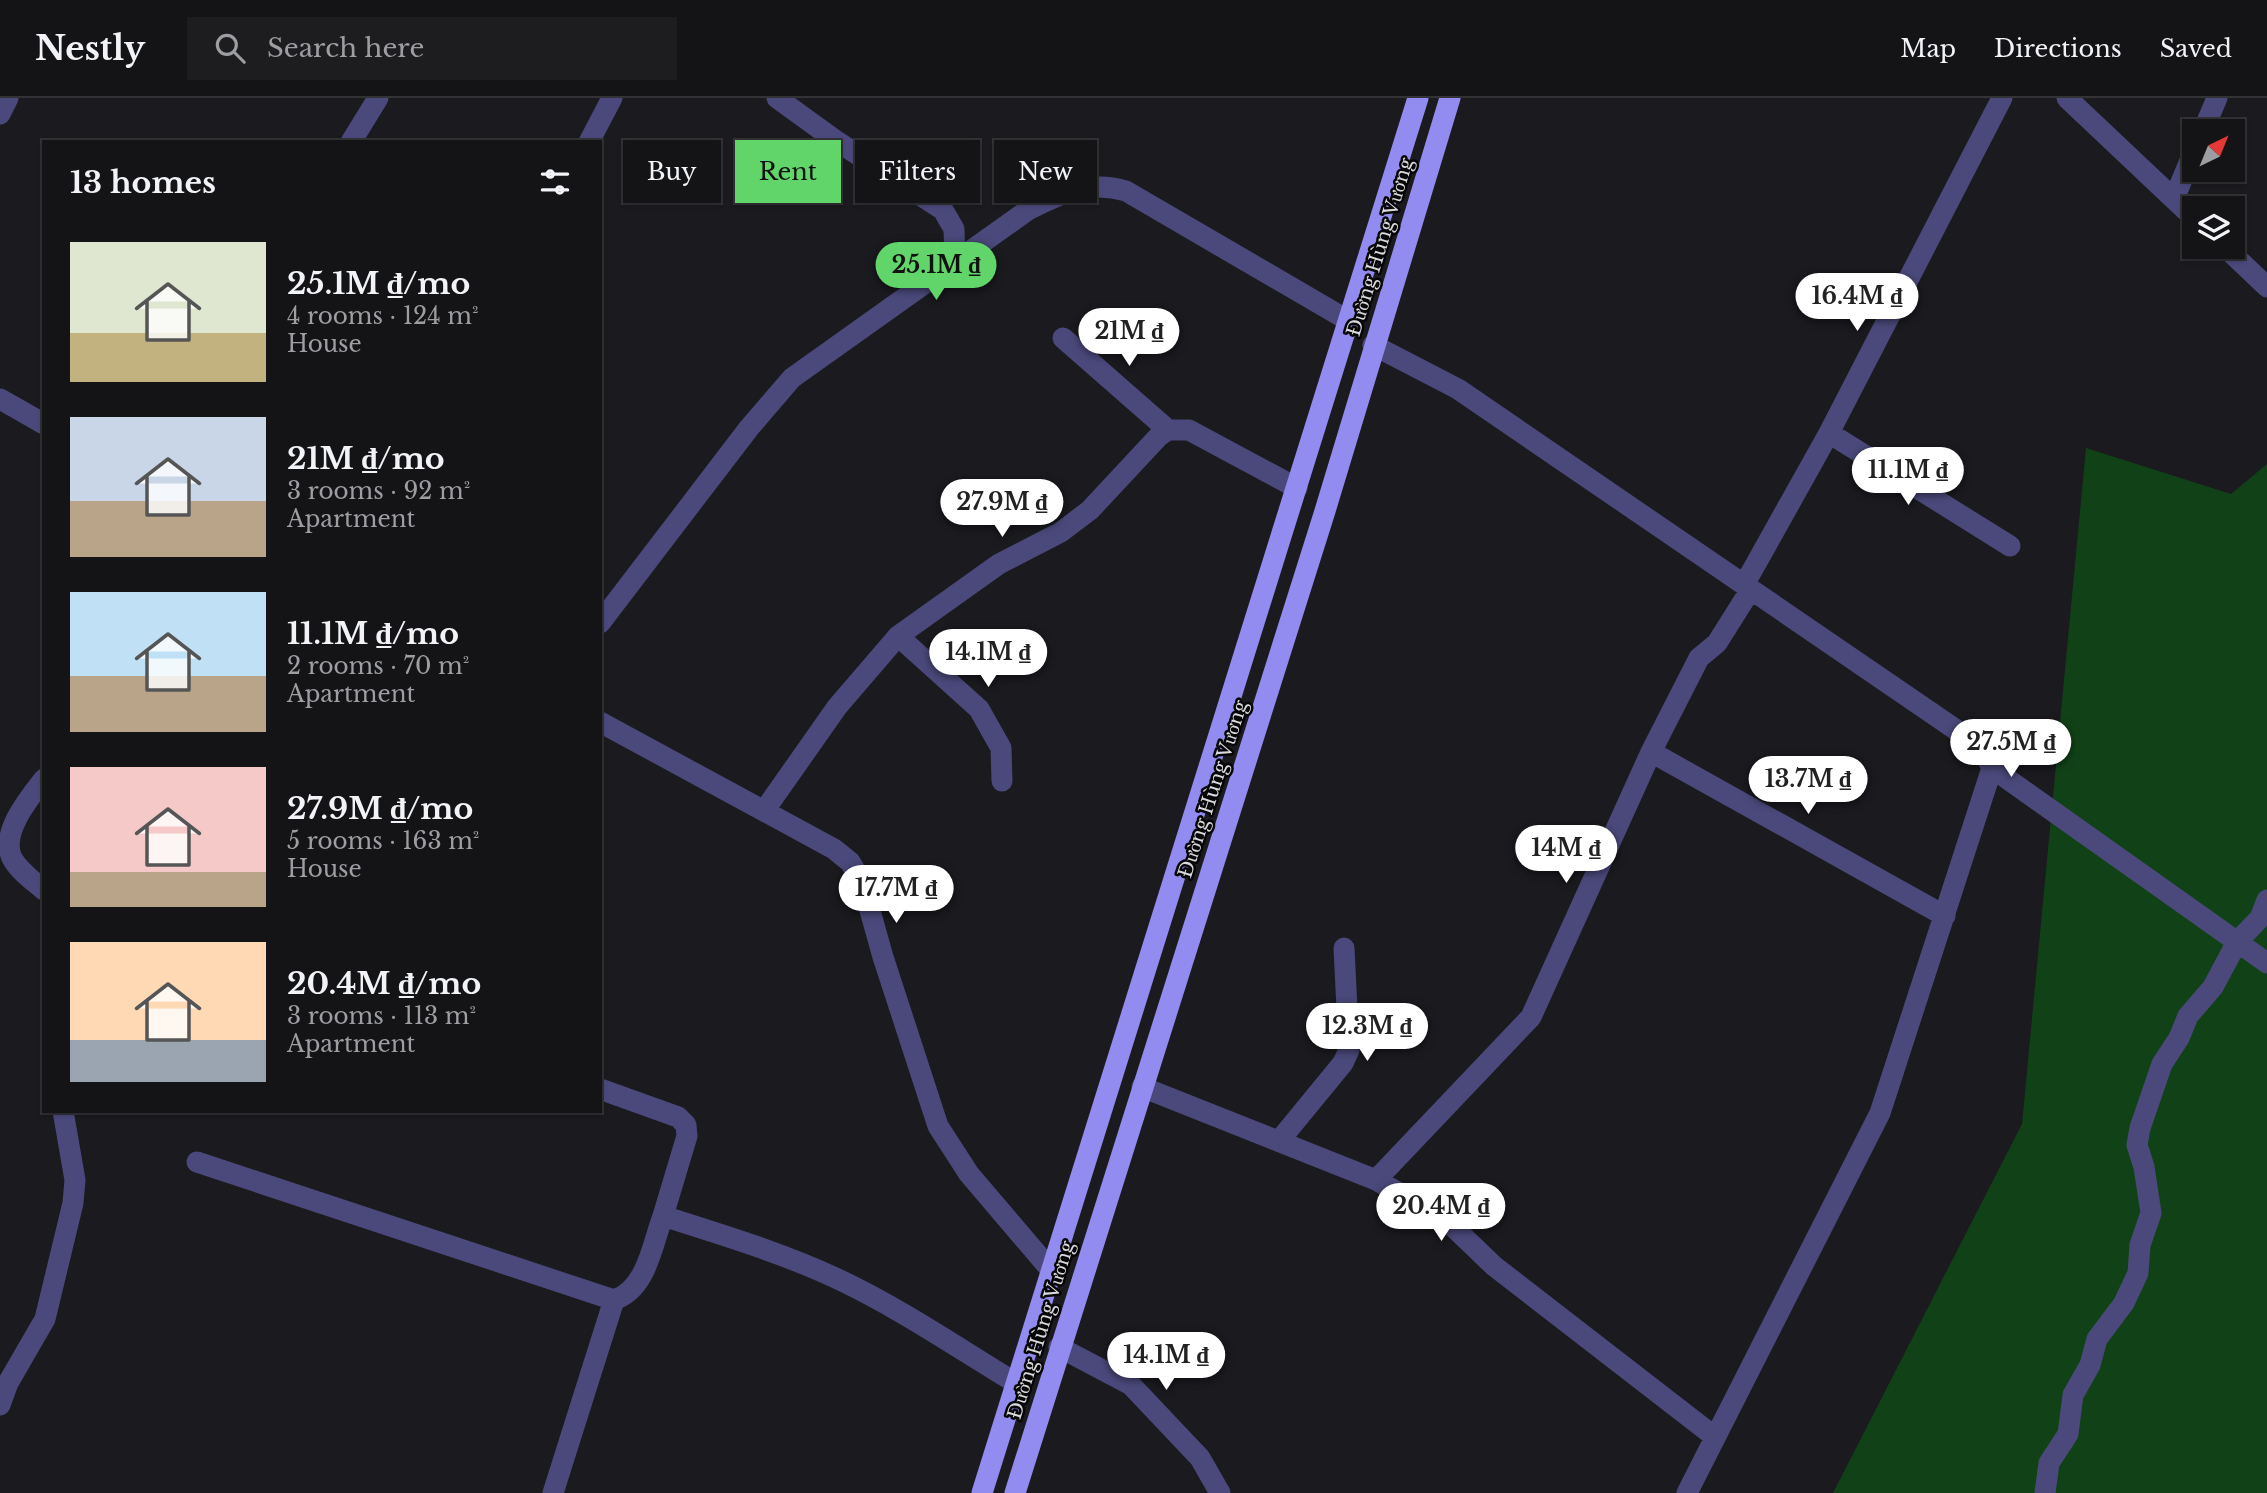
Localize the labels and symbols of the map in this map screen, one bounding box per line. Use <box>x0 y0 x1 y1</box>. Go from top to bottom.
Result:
north arrow <box>2182 119 2245 182</box>
street label: Đường Hùng Vương <box>1342 154 1418 339</box>
pin: 25.1M ₫ <box>871 242 1001 302</box>
pin: 16.4M ₫ <box>1792 274 1922 333</box>
pin: 21M ₫ <box>1080 308 1178 368</box>
pin: 11.1M ₫ <box>1843 448 1973 507</box>
pin: 27.9M ₫ <box>937 480 1067 539</box>
pin: 14.1M ₫ <box>923 630 1053 689</box>
street label: Đường Hùng Vương <box>1173 697 1253 881</box>
pin: 27.5M ₫ <box>1946 720 2076 779</box>
pin: 13.7M ₫ <box>1743 756 1873 816</box>
pin: 14M ₫ <box>1517 826 1615 885</box>
pin: 17.7M ₫ <box>831 866 961 925</box>
pin: 12.3M ₫ <box>1302 1004 1432 1063</box>
pin: 20.4M ₫ <box>1376 1184 1506 1243</box>
street label: Đường Hùng Vương <box>1003 1237 1079 1422</box>
pin: 14.1M ₫ <box>1101 1332 1231 1392</box>

